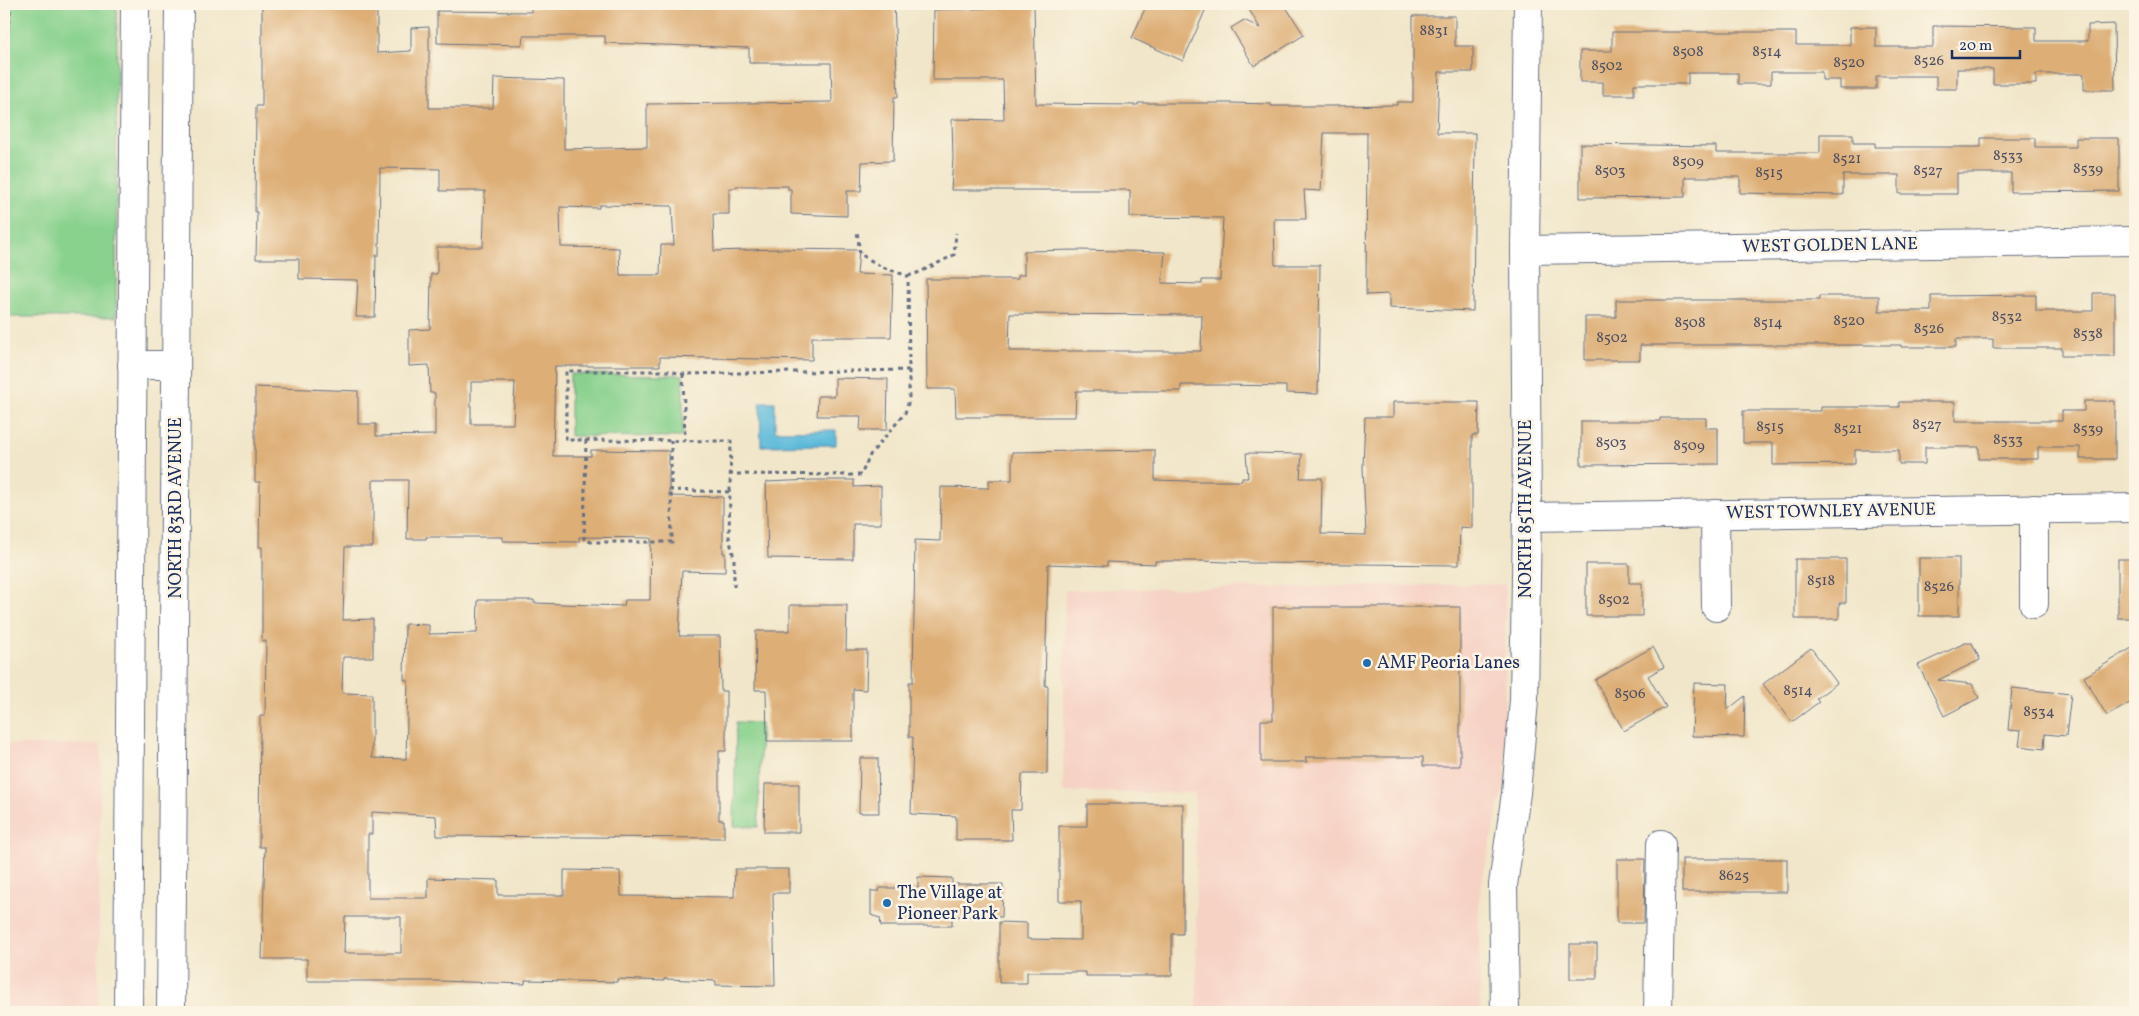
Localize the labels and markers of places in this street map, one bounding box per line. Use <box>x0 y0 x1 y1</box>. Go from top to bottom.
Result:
place label: AMF Peoria Lanes <box>1377 651 1520 676</box>
marker: AMF Peoria Lanes <box>1361 657 1373 669</box>
place label: The Village at Pioneer Park <box>897 881 1002 927</box>
marker: The Village at Pioneer Park <box>881 897 893 909</box>

